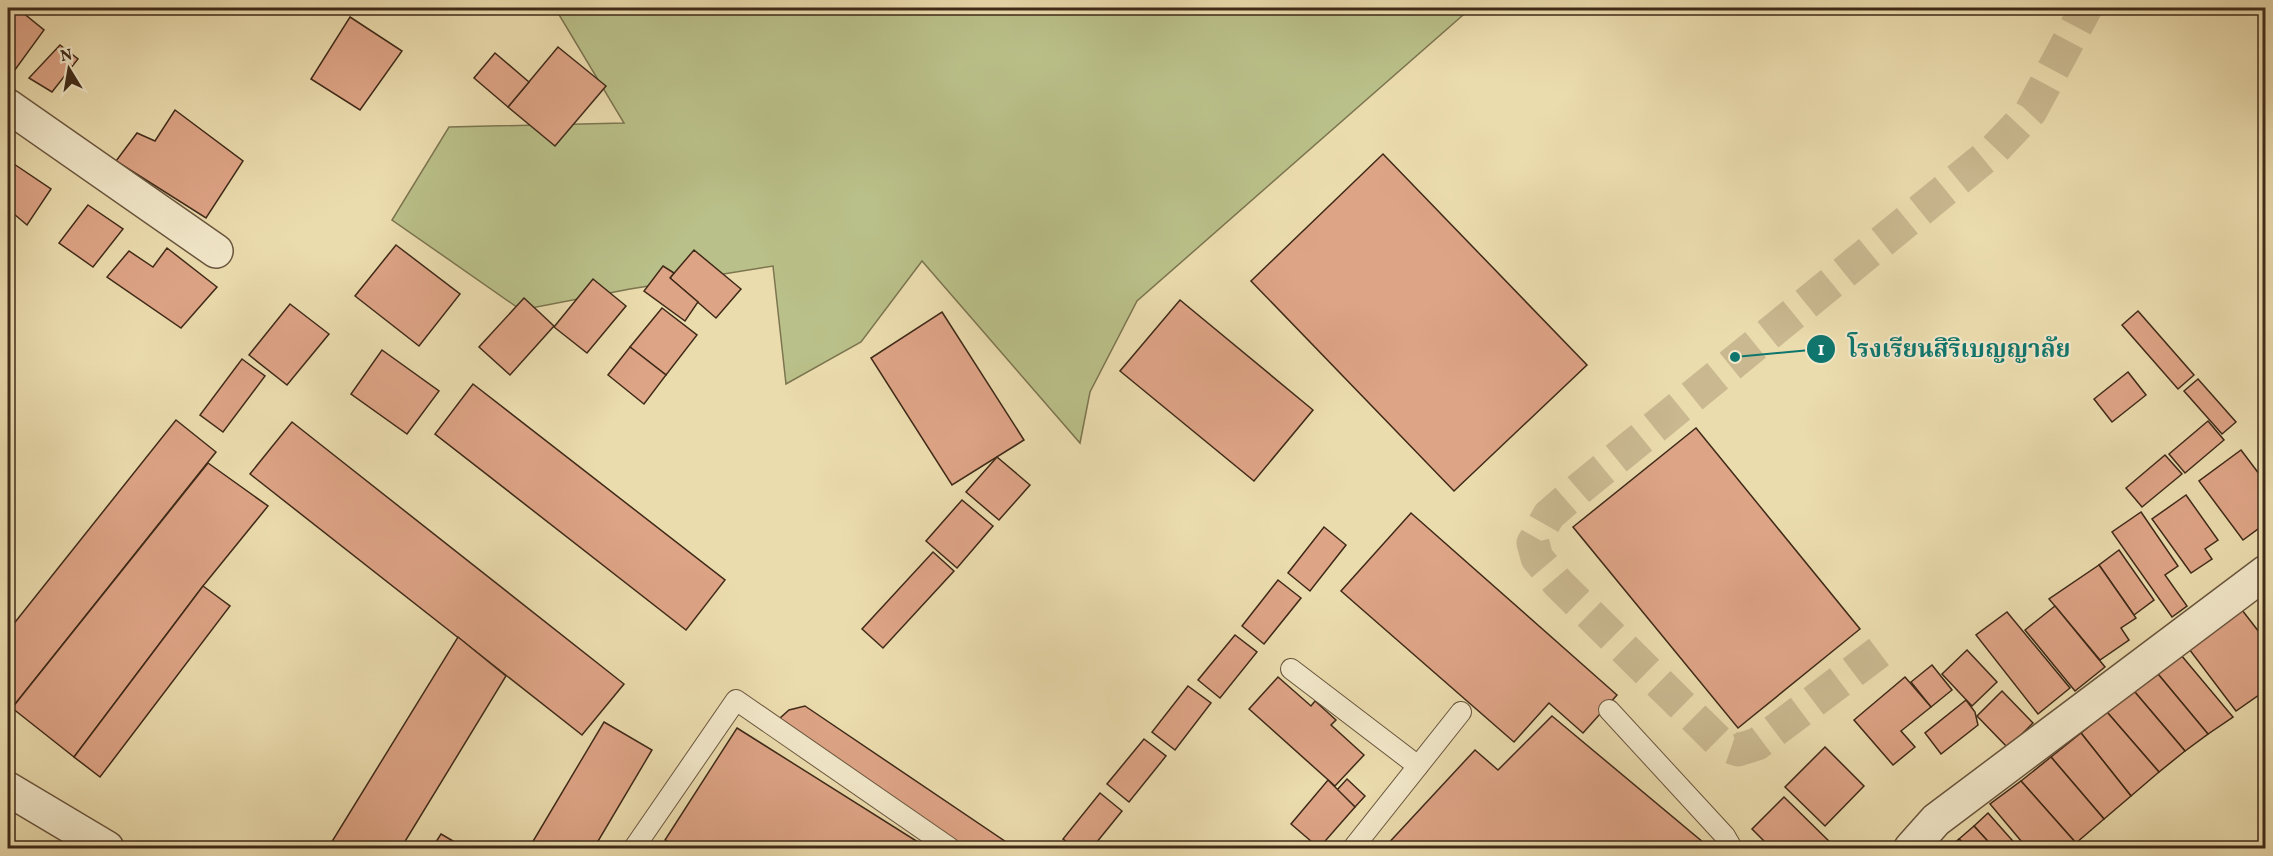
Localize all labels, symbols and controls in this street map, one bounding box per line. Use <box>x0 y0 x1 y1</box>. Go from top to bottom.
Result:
north arrow <box>39 39 99 99</box>
text: N <box>59 44 75 68</box>
callout: โรงเรียนสิริเบญญาลัย <box>1806 328 2083 370</box>
text: โรงเรียนสิริเบญญาลัย <box>1847 332 2070 368</box>
text: 1 <box>1817 338 1825 363</box>

